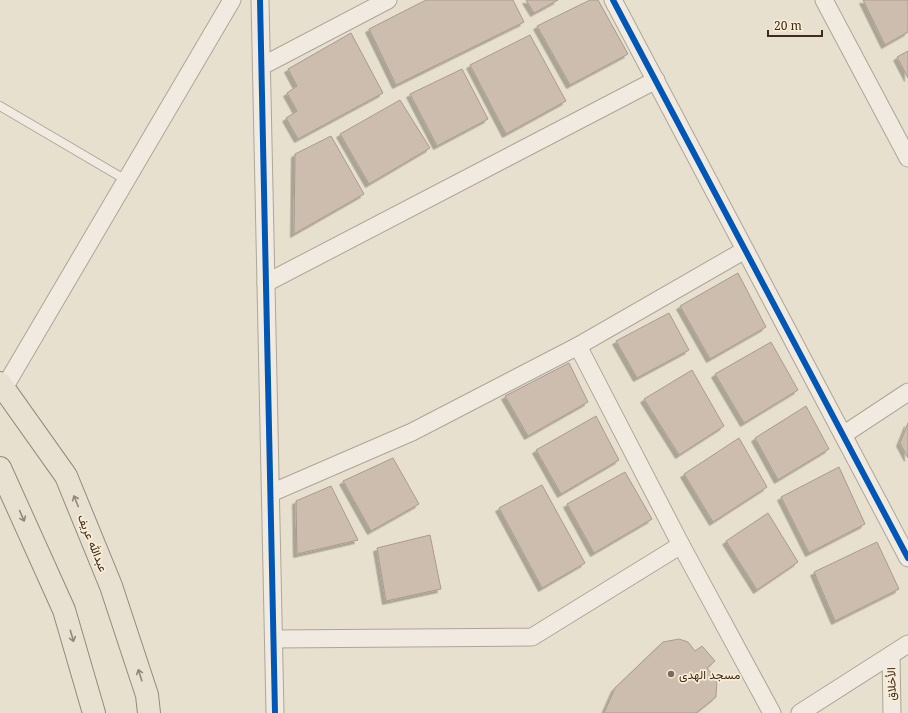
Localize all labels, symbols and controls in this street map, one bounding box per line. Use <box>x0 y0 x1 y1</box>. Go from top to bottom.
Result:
scale bar <box>768 12 822 38</box>
text: 20 m <box>774 17 802 34</box>
one-way arrow <box>72 495 79 507</box>
one-way arrow <box>19 510 26 522</box>
street label: عبدالله عريف <box>74 512 112 574</box>
one-way arrow <box>69 629 76 642</box>
place label: مسجد الهدى <box>679 666 740 683</box>
street label: الأخلاق <box>882 667 900 701</box>
marker: مسجد الهدى <box>666 669 676 679</box>
one-way arrow <box>136 670 144 682</box>

